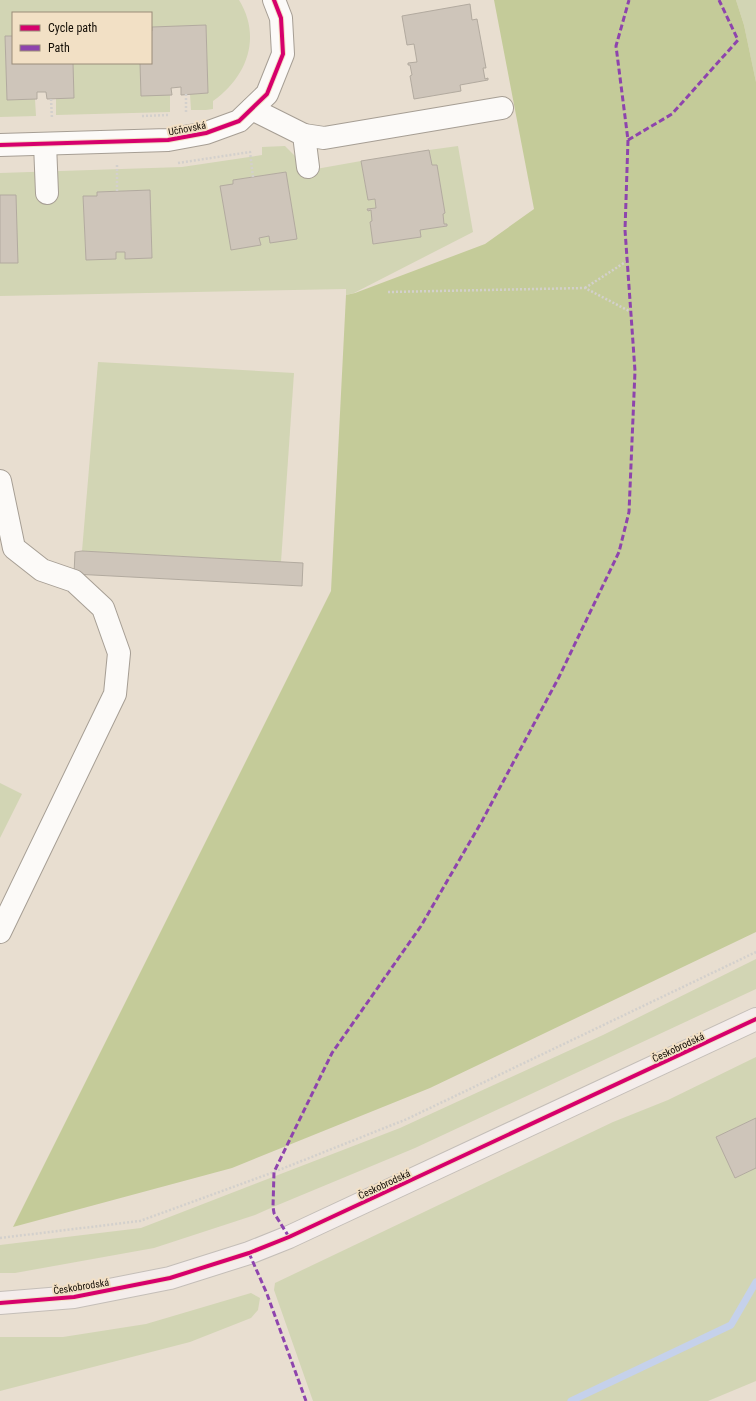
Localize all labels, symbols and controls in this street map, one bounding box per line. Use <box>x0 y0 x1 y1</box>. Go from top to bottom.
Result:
legend <box>12 12 152 64</box>
text: Cycle path <box>48 21 98 35</box>
text: Path <box>48 41 70 55</box>
street label: Učňovská <box>167 119 207 138</box>
street label: Českobrodská <box>650 1029 706 1064</box>
street label: Českobrodská <box>356 1166 412 1201</box>
street label: Českobrodská <box>52 1275 110 1296</box>

